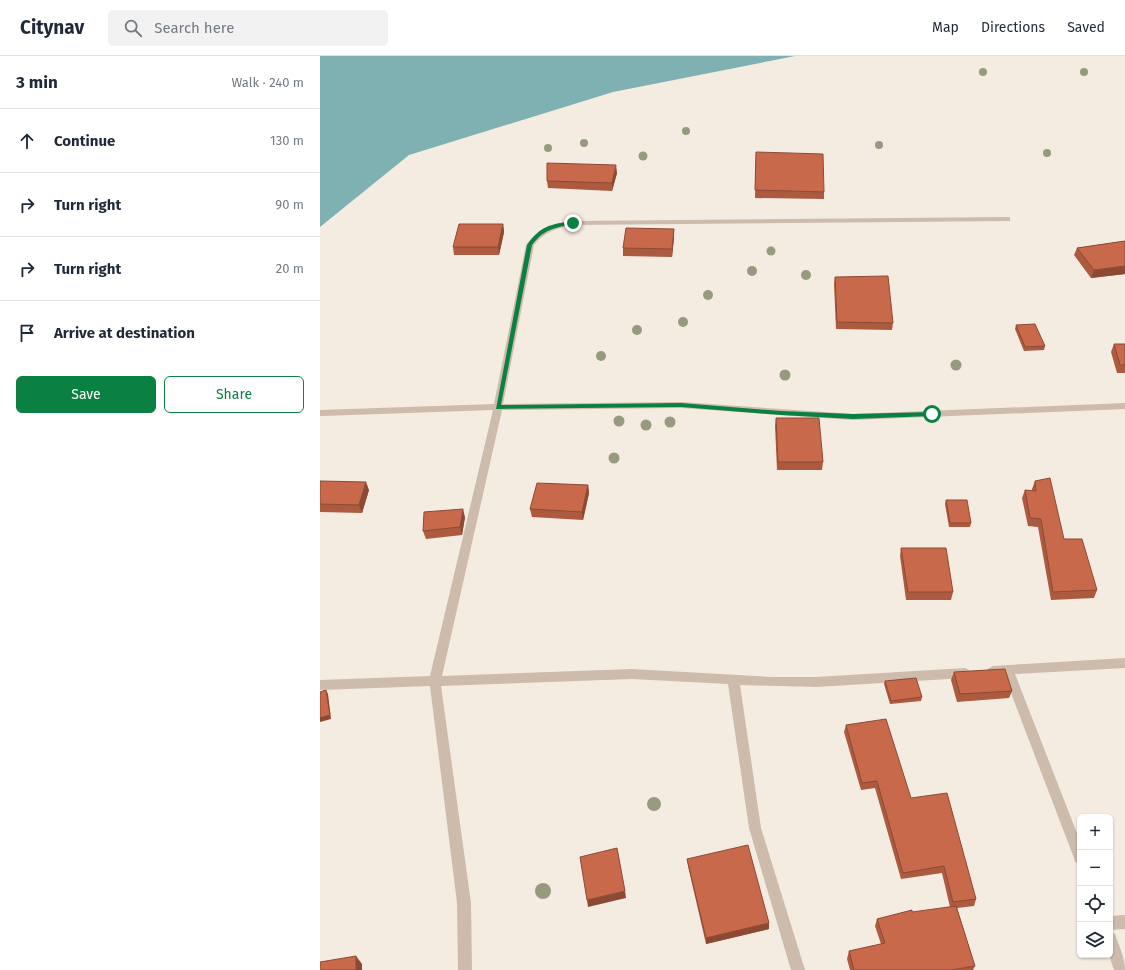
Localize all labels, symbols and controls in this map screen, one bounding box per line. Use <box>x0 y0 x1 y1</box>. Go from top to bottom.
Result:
search box <box>108 10 388 46</box>
text: Citynav <box>20 16 84 39</box>
icon: search <box>122 17 144 39</box>
text: Search here <box>154 19 234 37</box>
text: Map <box>932 19 959 36</box>
text: Directions <box>981 19 1045 36</box>
text: Saved <box>1067 19 1105 36</box>
text: 3 min <box>16 72 58 93</box>
text: Walk · 240 m <box>231 75 304 90</box>
icon: ahead <box>16 130 38 152</box>
text: Continue <box>54 132 115 150</box>
text: 130 m <box>270 133 304 148</box>
icon: right <box>16 194 38 216</box>
text: Turn right <box>54 196 121 214</box>
text: 90 m <box>275 197 304 212</box>
route end <box>564 214 582 232</box>
icon: right <box>16 258 38 280</box>
text: Turn right <box>54 260 121 278</box>
text: 20 m <box>276 261 304 276</box>
icon: arrive <box>16 322 38 344</box>
text: Arrive at destination <box>54 324 195 342</box>
button: Save <box>16 376 156 413</box>
button: Share <box>164 376 304 413</box>
route start <box>923 405 941 423</box>
map controls <box>1077 814 1113 958</box>
button: + <box>1077 814 1113 850</box>
button: − <box>1077 850 1113 886</box>
button: locate <box>1077 886 1113 922</box>
button: layers <box>1077 922 1113 958</box>

